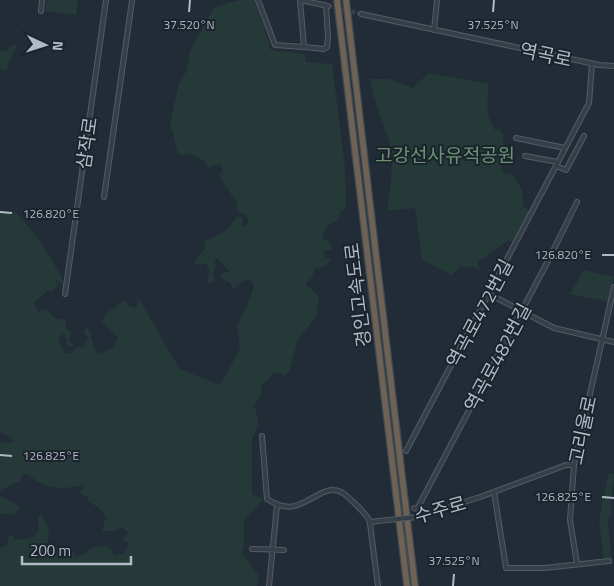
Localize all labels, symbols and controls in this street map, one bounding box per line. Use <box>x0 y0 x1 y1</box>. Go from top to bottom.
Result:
text: 37.520°N <box>163 15 215 34</box>
text: 37.525°N <box>467 15 519 34</box>
north arrow <box>20 20 70 70</box>
street label: 역곡로 <box>517 34 575 74</box>
text: N <box>48 40 69 52</box>
street label: 삼작로 <box>68 115 104 171</box>
park label: 고강선사유적공원 <box>375 140 515 169</box>
text: 126.820°E <box>23 204 79 223</box>
street label: 경인고속도로 <box>336 241 378 349</box>
text: 126.820°E <box>535 245 591 264</box>
street label: 역곡로472번길 <box>438 254 520 372</box>
street label: 역곡로482번길 <box>456 298 538 416</box>
street label: 고리울로 <box>561 393 603 467</box>
text: 126.825°E <box>23 446 79 465</box>
text: 126.825°E <box>535 487 591 506</box>
street label: 수주로 <box>411 488 469 530</box>
scale bar <box>22 534 131 566</box>
text: 200 m <box>30 539 71 562</box>
text: 37.525°N <box>428 551 480 570</box>

